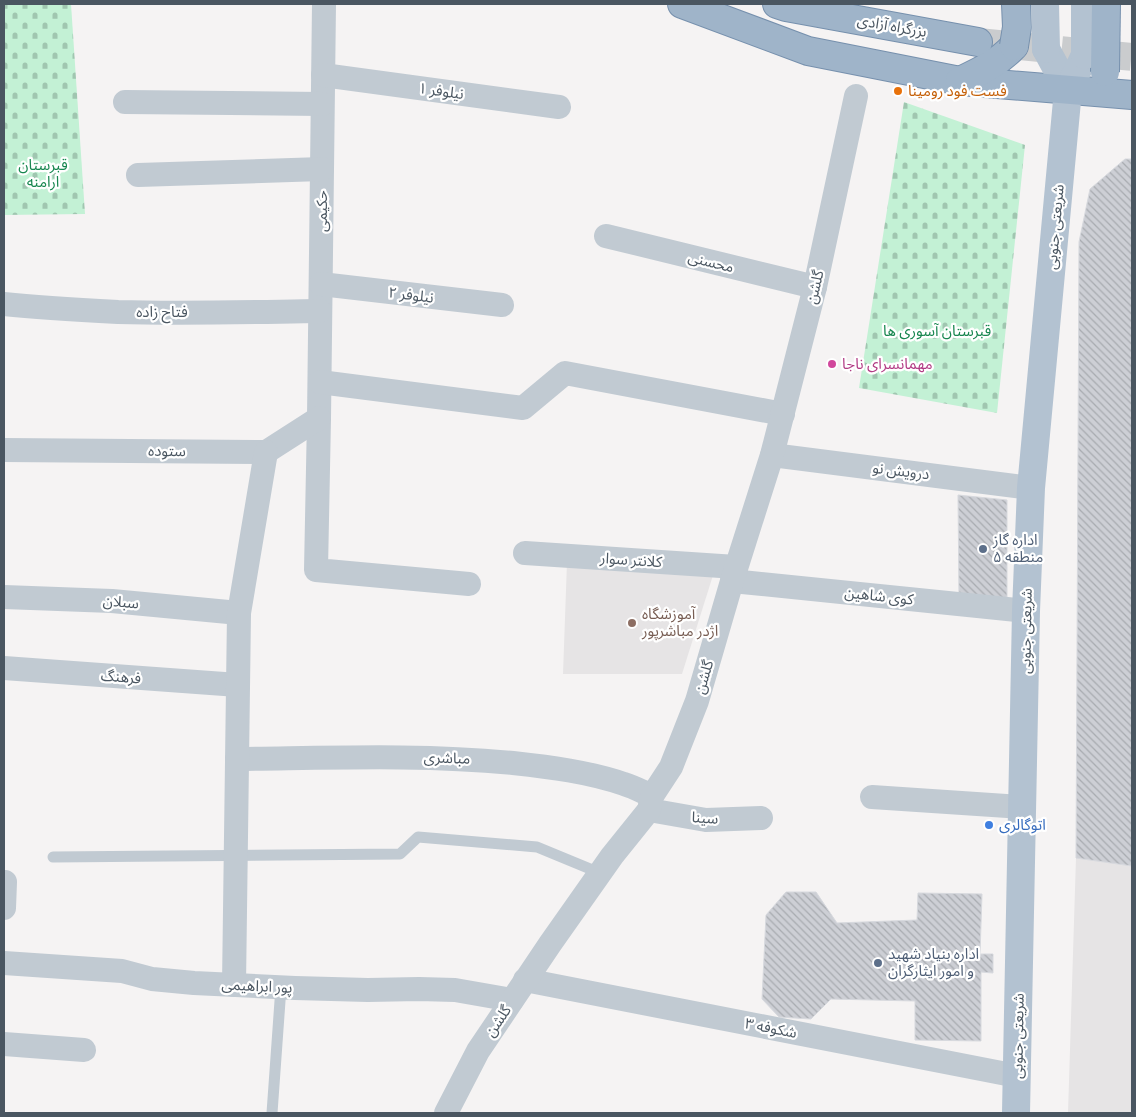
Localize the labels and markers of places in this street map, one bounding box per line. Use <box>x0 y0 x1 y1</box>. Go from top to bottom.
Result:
place label: فست فود رومینا <box>908 79 1007 102</box>
marker: فست فود رومینا <box>892 85 904 97</box>
place label: مهمانسرای ناجا <box>842 352 933 375</box>
marker: مهمانسرای ناجا <box>826 358 838 370</box>
place label: اداره گاز منطقه ۵ <box>992 528 1043 568</box>
marker: اداره گاز منطقه ۵ <box>977 543 989 555</box>
place label: آموزشگاه اژدر مباشرپور <box>641 602 718 642</box>
marker: آموزشگاه اژدر مباشرپور <box>626 617 638 629</box>
place label: اتوگالری <box>999 813 1046 836</box>
marker: اتوگالری <box>983 819 995 831</box>
place label: اداره بنیاد شهید و امور ایثارگران <box>888 942 979 982</box>
marker: اداره بنیاد شهید و امور ایثارگران <box>872 957 884 969</box>

